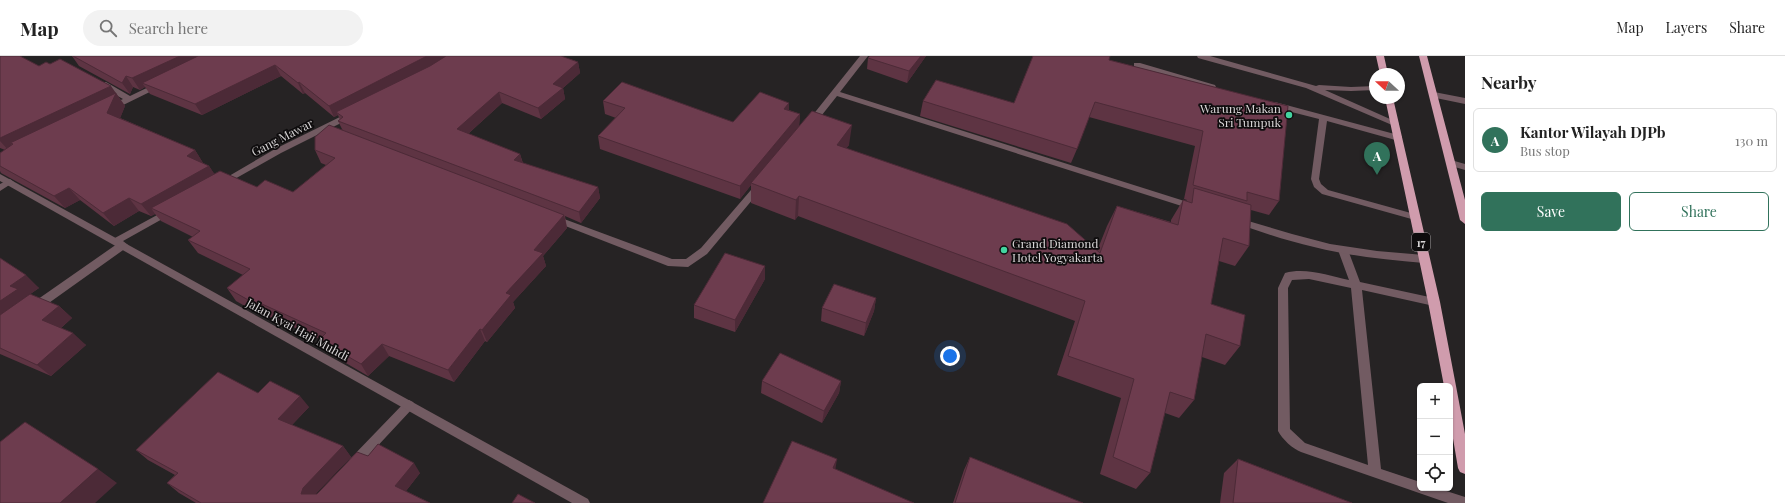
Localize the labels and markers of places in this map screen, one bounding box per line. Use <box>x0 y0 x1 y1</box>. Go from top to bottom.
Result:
place label: Warung Makan Sri Tumpuk <box>1199 100 1281 130</box>
marker: Warung Makan Sri Tumpuk <box>1284 110 1294 120</box>
pin: A <box>1364 142 1390 175</box>
place label: Grand Diamond Hotel Yogyakarta <box>1012 235 1103 265</box>
marker: Grand Diamond Hotel Yogyakarta <box>999 245 1009 255</box>

